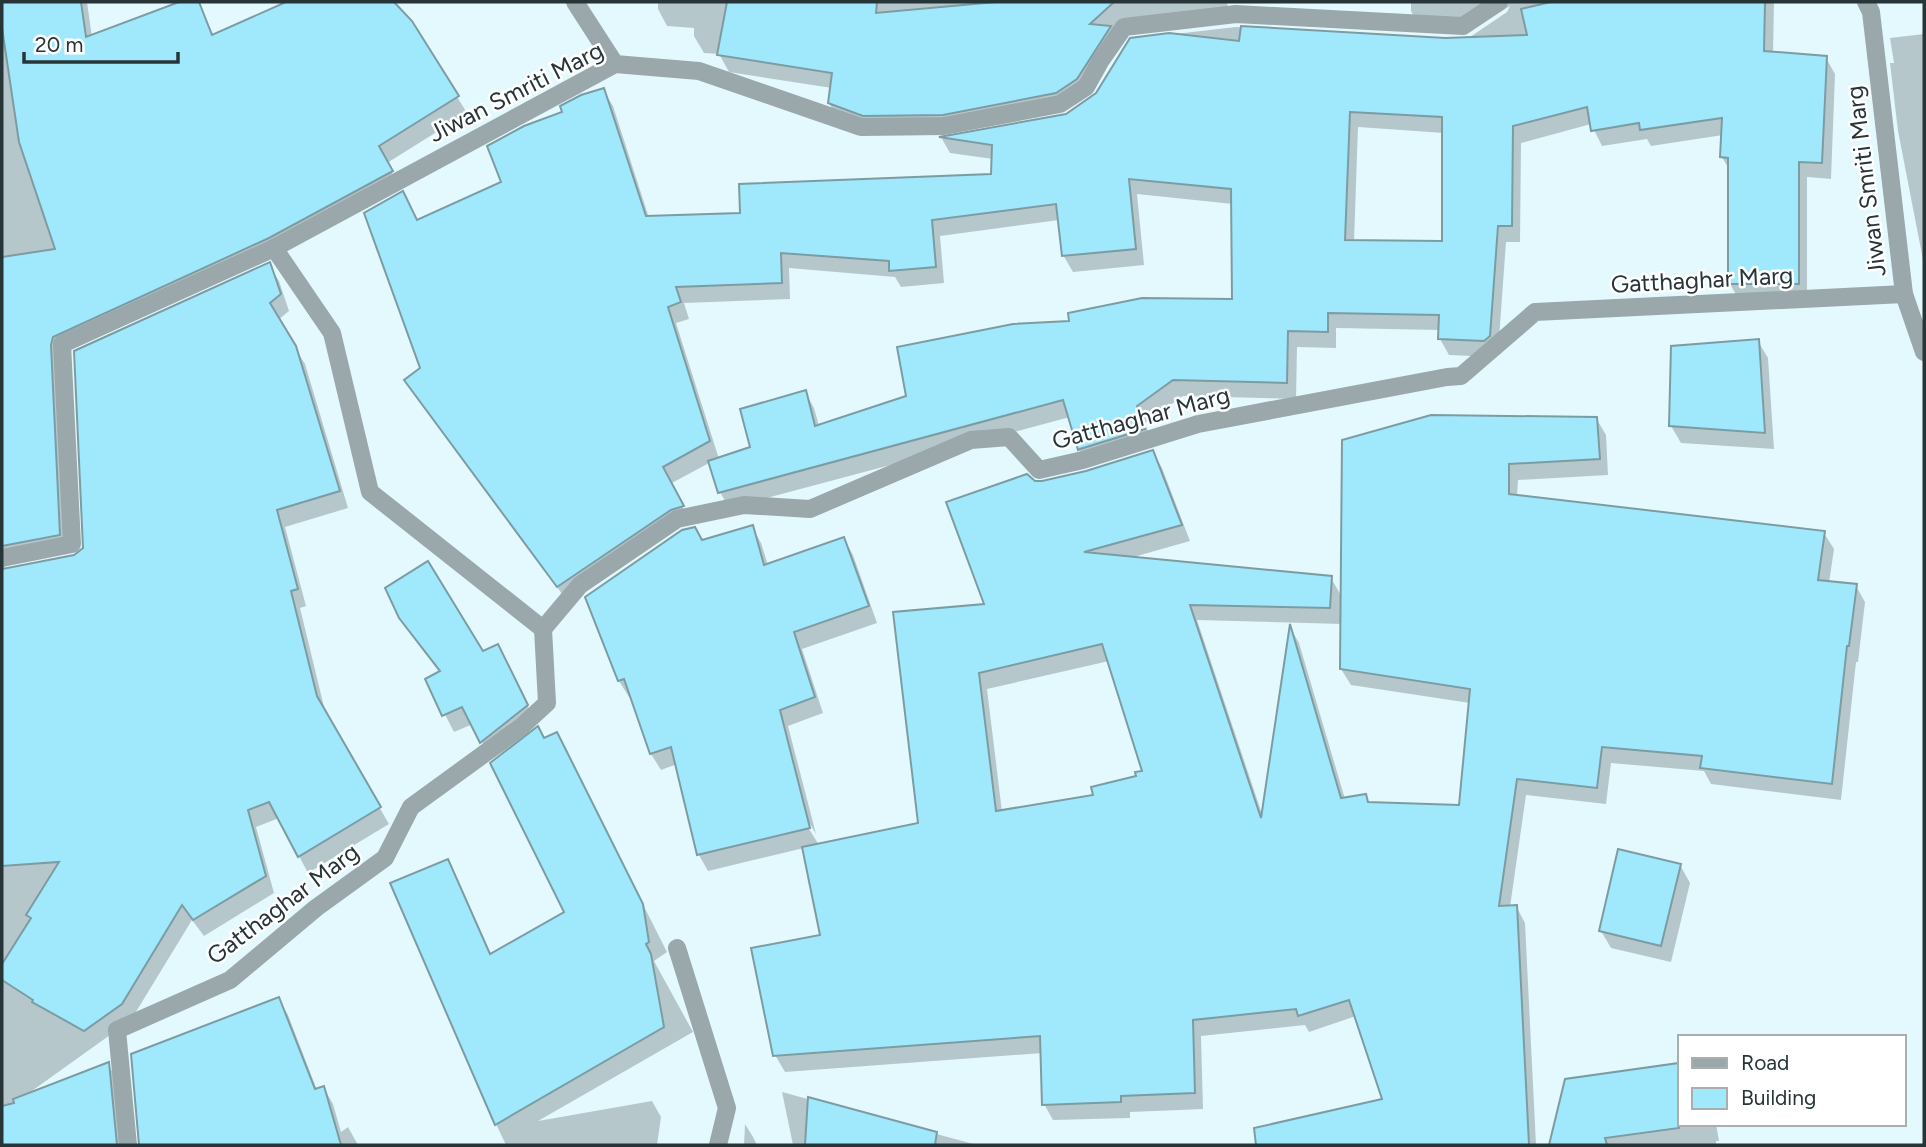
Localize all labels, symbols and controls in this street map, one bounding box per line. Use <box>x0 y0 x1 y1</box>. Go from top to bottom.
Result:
scale bar <box>24 21 178 65</box>
text: 20 m <box>35 32 83 57</box>
street label: Jiwan Smriti Marg <box>424 35 608 148</box>
street label: Jiwan Smriti Marg <box>1839 84 1892 278</box>
street label: Gatthaghar Marg <box>1610 260 1794 299</box>
street label: Gatthaghar Marg <box>1049 380 1233 455</box>
street label: Gatthaghar Marg <box>201 837 364 970</box>
legend <box>1678 1035 1905 1126</box>
text: Road <box>1741 1050 1789 1075</box>
text: Building <box>1741 1085 1816 1110</box>

